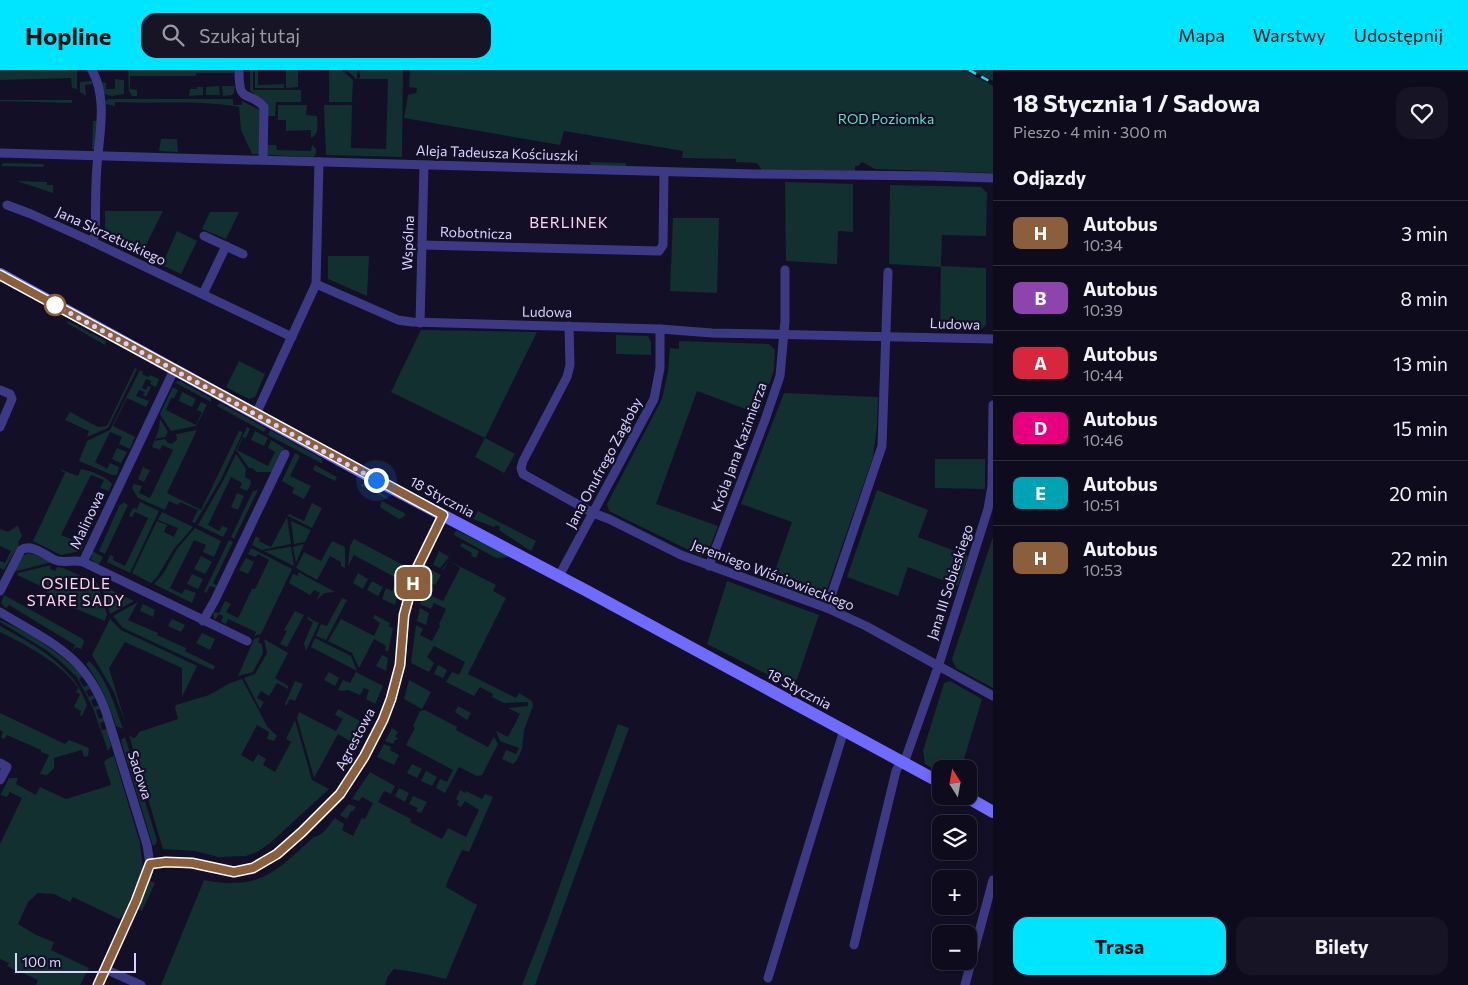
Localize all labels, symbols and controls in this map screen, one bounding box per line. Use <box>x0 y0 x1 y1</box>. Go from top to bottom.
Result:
search box <box>141 13 491 58</box>
text: Hopline <box>25 21 111 50</box>
icon: search <box>159 21 187 49</box>
text: Szukaj tutaj <box>199 24 300 47</box>
text: Mapa <box>1178 24 1225 46</box>
text: Warstwy <box>1253 24 1326 46</box>
text: Udostępnij <box>1354 24 1443 46</box>
button: heart <box>1396 87 1448 139</box>
text: 18 Stycznia 1 / Sadowa <box>1013 88 1260 117</box>
park label: ROD Poziomka <box>838 110 934 127</box>
text: Pieszo · 4 min · 300 m <box>1013 122 1167 141</box>
street label: Aleja Tadeusza Kościuszki <box>416 141 578 164</box>
text: Odjazdy <box>1013 166 1086 189</box>
street label: Jana Skrzetuskiego <box>54 203 169 268</box>
text: Autobus <box>1083 212 1158 235</box>
district label: BERLINEK <box>529 213 609 231</box>
street label: Wspólna <box>398 215 417 271</box>
text: H <box>1034 222 1047 244</box>
text: 3 min <box>1401 222 1448 245</box>
street label: Robotnicza <box>440 223 512 242</box>
text: 10:34 <box>1083 235 1123 254</box>
text: Autobus <box>1083 277 1158 300</box>
text: B <box>1035 287 1046 309</box>
text: 8 min <box>1400 287 1448 310</box>
unlabelled marker <box>44 294 66 316</box>
text: 10:39 <box>1083 300 1123 319</box>
street label: Ludowa <box>522 303 572 320</box>
street label: Ludowa <box>930 314 981 333</box>
text: Autobus <box>1083 342 1158 365</box>
text: A <box>1034 352 1047 374</box>
text: 13 min <box>1393 352 1448 375</box>
text: 10:44 <box>1083 365 1123 384</box>
street label: Króla Jana Kazimierza <box>707 380 770 514</box>
street label: Jana Onufrego Zagłoby <box>562 394 645 531</box>
text: Autobus <box>1083 407 1158 430</box>
text: D <box>1034 417 1047 439</box>
text: 15 min <box>1393 417 1448 440</box>
text: 10:46 <box>1083 430 1123 449</box>
your location <box>364 468 389 493</box>
street label: 18 Stycznia <box>407 472 477 521</box>
text: Autobus <box>1083 472 1158 495</box>
text: E <box>1035 482 1046 504</box>
text: 20 min <box>1389 482 1448 505</box>
street label: Malinowa <box>66 488 107 552</box>
text: 10:51 <box>1083 495 1120 514</box>
street label: Jana III Sobieskiego <box>923 522 976 642</box>
street label: Jeremiego Wiśniowieckiego <box>689 536 857 614</box>
text: Autobus <box>1083 537 1158 560</box>
text: H <box>1034 547 1047 569</box>
text: 22 min <box>1391 547 1448 570</box>
text: 10:53 <box>1083 560 1122 579</box>
line badge: H <box>397 567 429 599</box>
text: H <box>406 572 420 594</box>
district label: OSIEDLE STARE SADY <box>27 574 125 609</box>
street label: 18 Stycznia <box>764 664 834 713</box>
street label: Agrestowa <box>331 705 378 773</box>
street label: Sadowa <box>125 748 156 801</box>
north arrow <box>932 760 978 805</box>
map controls <box>932 760 977 970</box>
button: layers <box>932 815 977 860</box>
button: + <box>932 870 977 915</box>
button: Trasa <box>1013 917 1226 975</box>
button: Bilety <box>1236 917 1448 975</box>
button: − <box>932 925 977 970</box>
scale bar <box>15 950 136 973</box>
text: 100 m <box>22 953 61 970</box>

